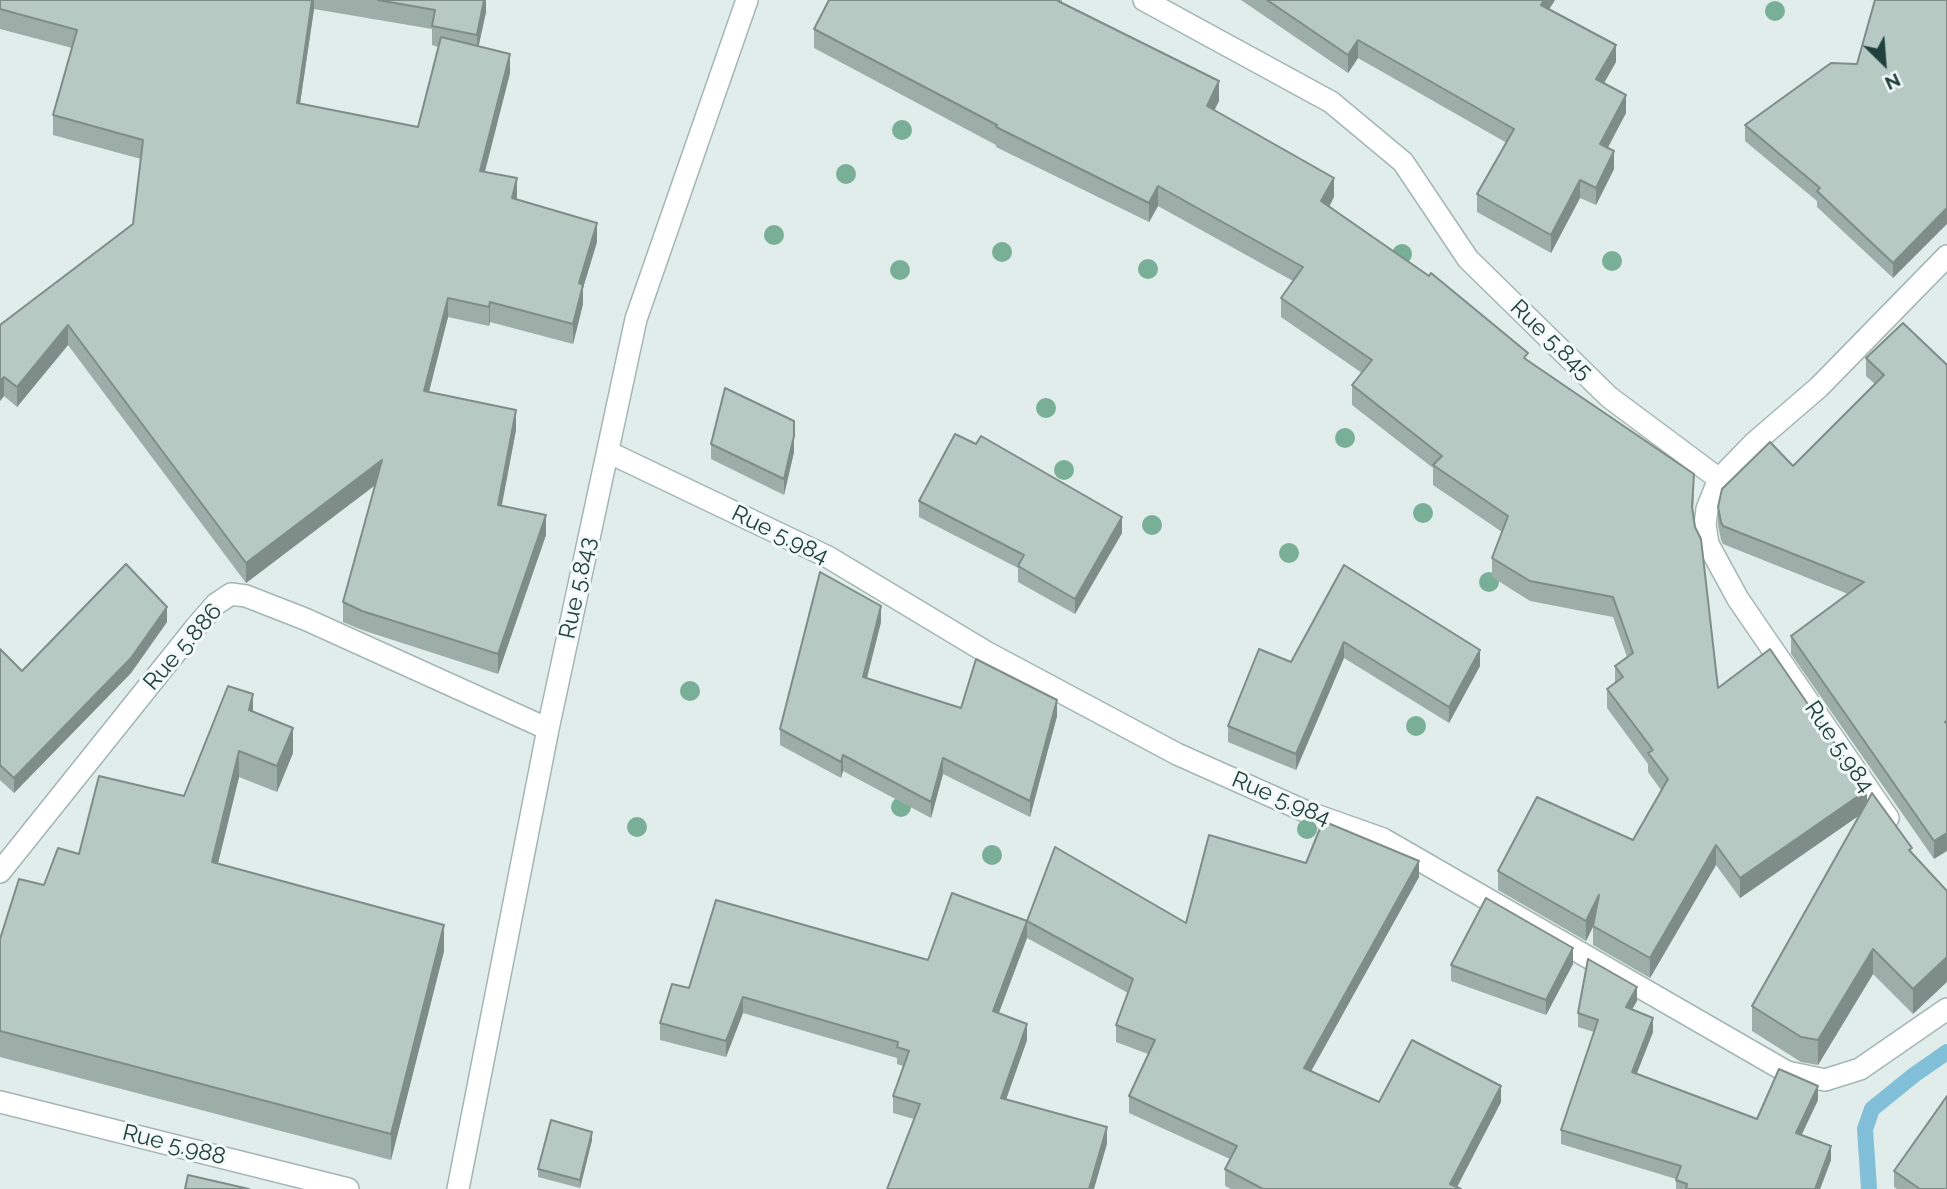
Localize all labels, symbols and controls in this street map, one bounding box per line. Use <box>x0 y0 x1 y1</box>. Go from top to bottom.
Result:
north arrow <box>1849 28 1919 98</box>
text: N <box>1882 69 1904 95</box>
street label: Rue 5.845 <box>1504 294 1598 386</box>
street label: Rue 5.984 <box>727 500 833 570</box>
street label: Rue 5.843 <box>554 535 602 641</box>
street label: Rue 5.886 <box>138 598 228 696</box>
street label: Rue 5.984 <box>1798 696 1880 798</box>
street label: Rue 5.984 <box>1228 766 1334 832</box>
street label: Rue 5.988 <box>119 1119 229 1171</box>

